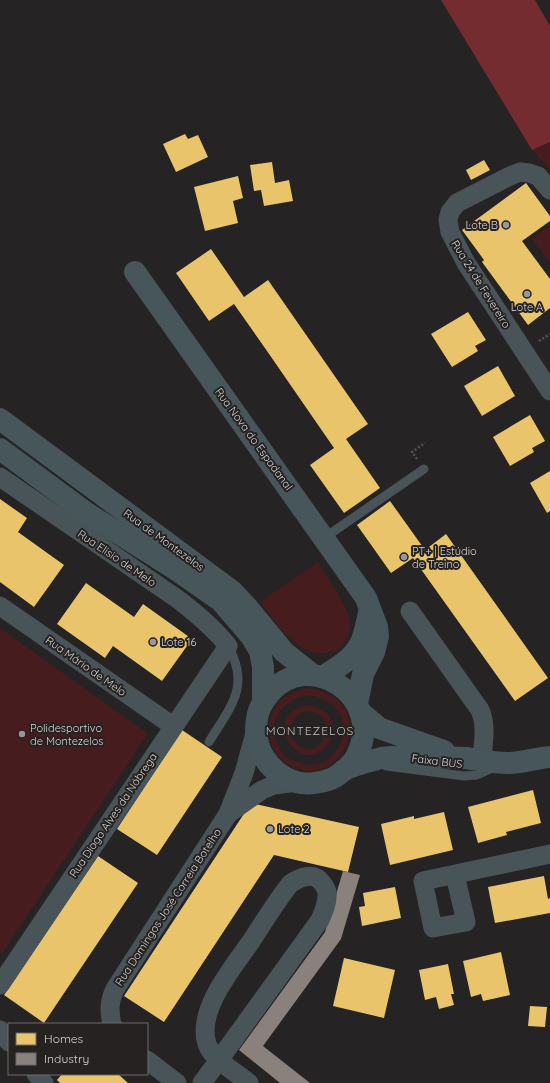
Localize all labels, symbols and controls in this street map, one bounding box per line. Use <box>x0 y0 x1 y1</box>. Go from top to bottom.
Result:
place label: Lote B <box>465 218 498 232</box>
marker: Lote B <box>501 220 511 230</box>
street label: Rua 24 de Fevereiro <box>448 237 514 331</box>
marker: Lote A <box>522 289 532 299</box>
place label: Lote A <box>511 300 543 314</box>
street label: Rua Nova do Espadanal <box>212 385 296 493</box>
street label: Rua de Montezelos <box>121 506 207 574</box>
street label: Rua Elísio de Melo <box>75 527 159 590</box>
place label: PT+ | Estúdio de Treino <box>412 544 477 571</box>
marker: PT+ | Estúdio de Treino <box>399 552 409 562</box>
street label: Rua Mário de Melo <box>43 633 129 699</box>
place label: Lote 16 <box>161 635 196 649</box>
marker: Lote 16 <box>148 637 158 647</box>
place label: Polidesportivo de Montezelos <box>30 721 103 748</box>
district label: MONTEZELOS <box>266 723 354 738</box>
marker: Polidesportivo de Montezelos <box>17 729 27 739</box>
street label: Rua Diogo Alves da Nóbrega <box>66 750 160 880</box>
street label: Faixa BUS <box>411 751 463 771</box>
place label: Lote 2 <box>278 822 309 836</box>
marker: Lote 2 <box>265 824 275 834</box>
street label: Rua Domingos José Correia Botelho <box>112 825 224 988</box>
legend <box>8 1023 148 1075</box>
text: Homes <box>44 1031 84 1046</box>
text: Industry <box>44 1051 89 1066</box>

